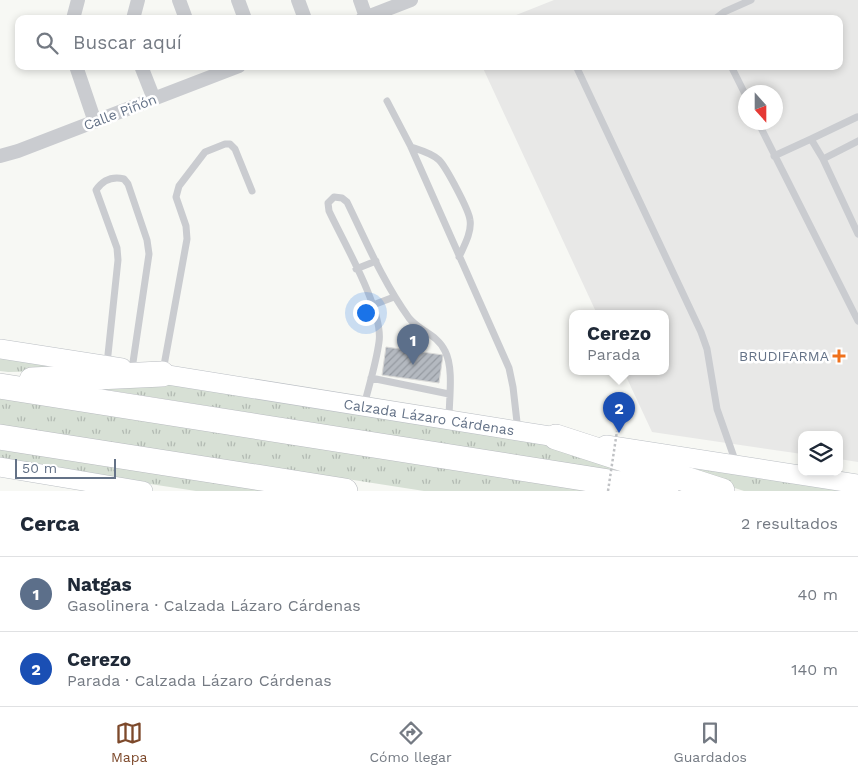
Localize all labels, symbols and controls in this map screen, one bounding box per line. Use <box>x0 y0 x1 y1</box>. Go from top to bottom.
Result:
search box <box>15 15 843 70</box>
icon: search <box>33 29 61 57</box>
text: Buscar aquí <box>73 31 182 54</box>
north arrow <box>738 85 783 130</box>
street label: Calle Piñón <box>81 91 159 133</box>
your location <box>353 300 379 326</box>
popup <box>569 310 669 375</box>
text: Cerezo <box>587 322 651 345</box>
pin: 1 <box>397 324 429 365</box>
text: Parada <box>587 345 640 364</box>
place label: BRUDIFARMA <box>739 348 829 364</box>
marker: BRUDIFARMA <box>833 350 845 362</box>
pin: 2 <box>603 392 635 433</box>
street label: Calzada Lázaro Cárdenas <box>343 396 515 438</box>
map controls <box>798 431 843 476</box>
button: layers <box>798 431 843 476</box>
scale bar <box>15 456 116 479</box>
text: 50 m <box>22 460 57 476</box>
text: Cerca <box>20 511 79 536</box>
text: 2 resultados <box>741 514 838 533</box>
text: Natgas <box>67 573 132 596</box>
text: 1 <box>33 585 39 604</box>
text: 40 m <box>798 585 838 604</box>
text: Gasolinera · Calzada Lázaro Cárdenas <box>67 596 361 615</box>
text: Cerezo <box>67 648 131 671</box>
text: 2 <box>31 660 41 679</box>
text: 140 m <box>791 660 838 679</box>
text: Parada · Calzada Lázaro Cárdenas <box>67 671 332 690</box>
tab: Mapa <box>111 719 147 765</box>
tab: Cómo llegar <box>369 719 452 765</box>
tab: Guardados <box>674 719 747 765</box>

